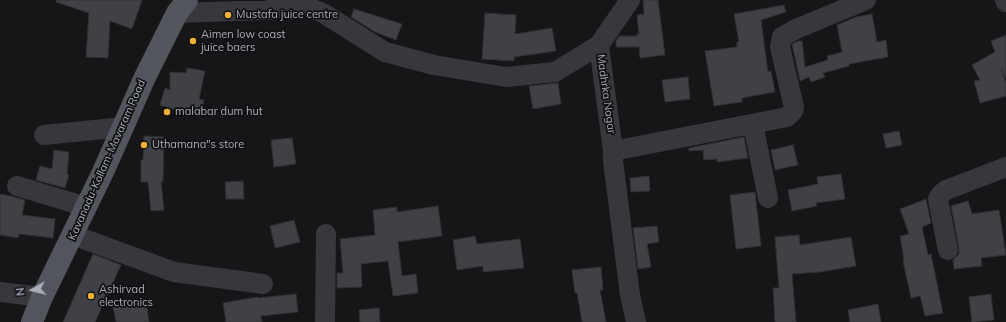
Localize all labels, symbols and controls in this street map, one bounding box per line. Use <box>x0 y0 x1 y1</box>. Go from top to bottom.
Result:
place label: Mustafa juice centre <box>236 8 338 22</box>
marker: Mustafa juice centre <box>223 10 233 20</box>
place label: Aimen low coast juice baers <box>201 28 285 54</box>
marker: Aimen low coast juice baers <box>188 36 198 46</box>
street label: Madhrka Nagar <box>594 53 618 135</box>
street label: Kavanadu-Kollam-Mavaram Road <box>66 78 148 242</box>
place label: malabar dum hut <box>175 105 263 119</box>
marker: malabar dum hut <box>162 107 172 117</box>
place label: Uthamana"s store <box>152 138 244 152</box>
marker: Uthamana"s store <box>139 140 149 150</box>
north arrow <box>12 270 52 310</box>
place label: Ashirvad electronics <box>99 283 153 309</box>
text: N <box>13 287 28 297</box>
marker: Ashirvad electronics <box>86 291 96 301</box>

